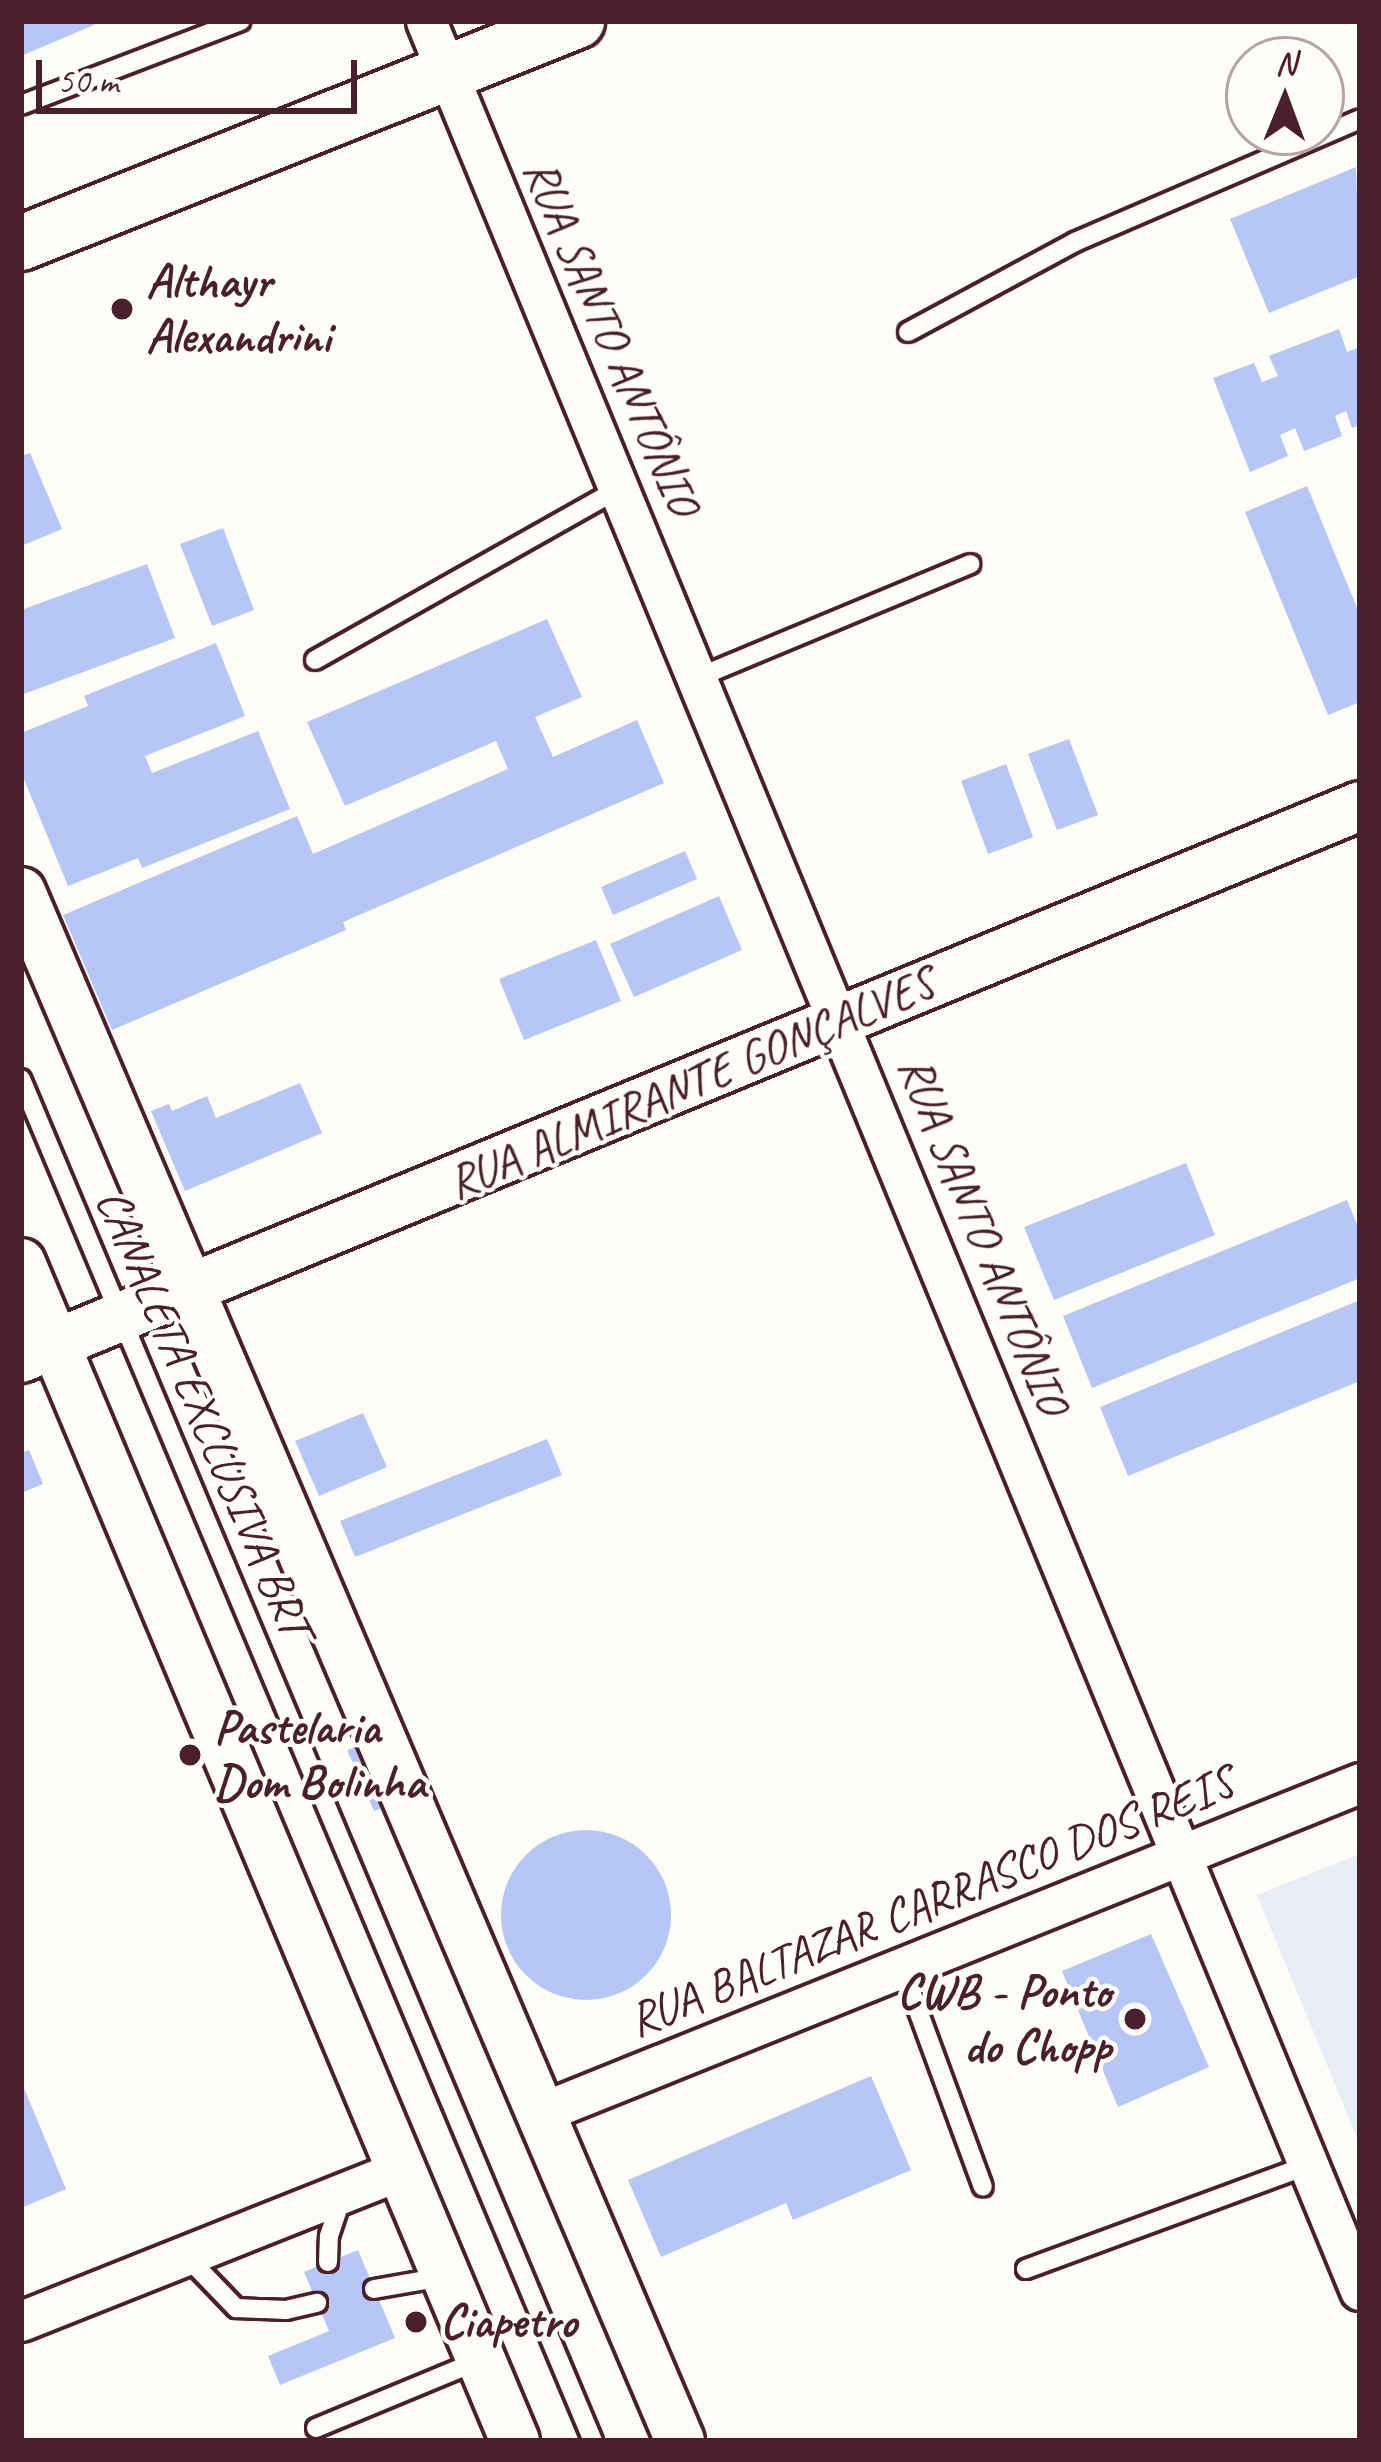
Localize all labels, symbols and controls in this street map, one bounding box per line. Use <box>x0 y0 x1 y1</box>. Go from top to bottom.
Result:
scale bar <box>42 36 363 110</box>
north arrow <box>1225 36 1345 156</box>
text: N <box>1275 42 1296 84</box>
text: 50 m <box>57 58 118 104</box>
street label: RUA SANTO ANTÔNIO <box>510 149 714 525</box>
place label: Althayr Alexandrini <box>146 252 331 365</box>
marker: Althayr Alexandrini <box>109 296 135 322</box>
street label: RUA ALMIRANTE GONÇALVES <box>438 954 944 1212</box>
street label: RUA SANTO ANTÔNIO <box>885 1046 1083 1424</box>
street label: CANALETA EXCLUSIVA BRT <box>84 1181 324 1645</box>
place label: Pastelaria Dom Bolinha <box>214 1698 424 1811</box>
marker: Pastelaria Dom Bolinha <box>177 1742 203 1768</box>
street label: RUA BALTAZAR CARRASCO DOS REIS <box>617 1752 1245 2050</box>
place label: CWB - Ponto do Chopp <box>897 1962 1111 2075</box>
marker: CWB - Ponto do Chopp <box>1122 2006 1148 2032</box>
place label: Ciapetro <box>440 2293 577 2351</box>
marker: Ciapetro <box>403 2309 429 2335</box>

